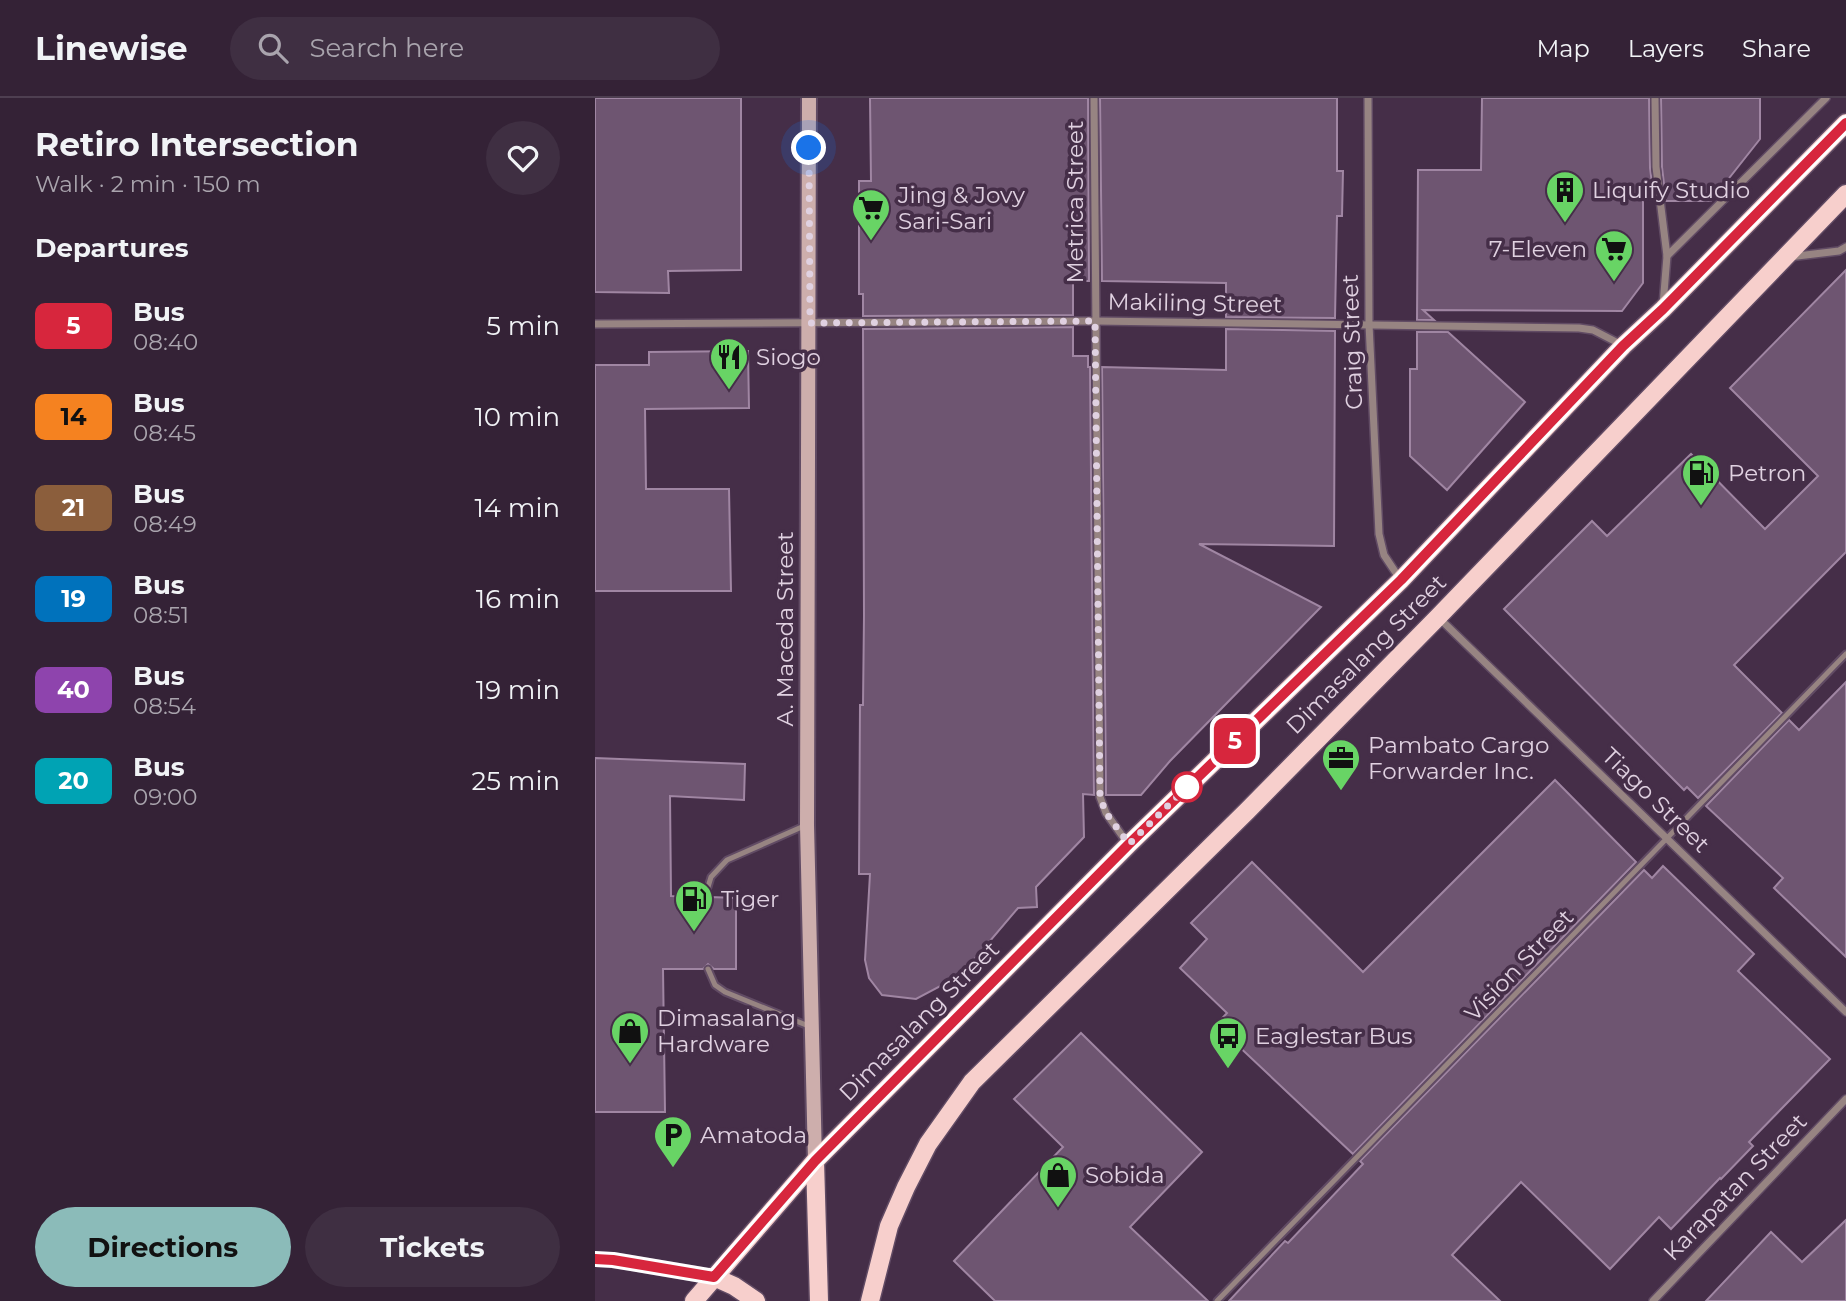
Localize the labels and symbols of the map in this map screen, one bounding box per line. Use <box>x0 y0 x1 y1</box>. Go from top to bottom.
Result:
street label: Metrica Street <box>1061 121 1089 283</box>
your location <box>791 130 826 165</box>
building icon: Liquify Studio <box>1544 169 1586 224</box>
place label: Liquify Studio <box>1592 176 1750 204</box>
place label: Jing & Jovy Sari-Sari <box>897 181 1025 235</box>
supermarket icon: Jing & Jovy Sari-Sari <box>850 187 892 242</box>
supermarket icon: 7-Eleven <box>1593 228 1635 283</box>
place label: 7-Eleven <box>1489 235 1587 263</box>
street label: Craig Street <box>1336 274 1368 410</box>
street label: Makiling Street <box>1107 287 1283 319</box>
restaurant icon: Siogo <box>708 336 750 391</box>
place label: Siogo <box>756 343 821 371</box>
fuel station icon: Petron <box>1680 452 1722 507</box>
place label: Petron <box>1728 459 1806 487</box>
street label: A. Maceda Street <box>771 531 799 727</box>
street label: Dimasalang Street <box>1280 568 1452 740</box>
line badge: 5 <box>1212 718 1258 764</box>
place label: Pambato Cargo Forwarder Inc. <box>1368 731 1549 785</box>
office icon: Pambato Cargo Forwarder Inc. <box>1320 737 1362 792</box>
street label: Tiago Street <box>1596 742 1716 858</box>
unlabelled marker <box>1172 772 1202 802</box>
fuel station icon: Tiger <box>673 878 715 933</box>
place label: Tiger <box>721 885 779 913</box>
street label: Vision Street <box>1459 903 1579 1027</box>
street label: Dimasalang Street <box>833 935 1005 1107</box>
place label: Dimasalang Hardware <box>657 1004 796 1058</box>
shop icon: Dimasalang Hardware <box>609 1010 651 1065</box>
bus stop icon: Eaglestar Bus <box>1207 1015 1249 1070</box>
place label: Eaglestar Bus <box>1255 1022 1413 1050</box>
street label: Karapatan Street <box>1658 1107 1812 1267</box>
parking icon: Amatoda <box>652 1114 694 1169</box>
place label: Amatoda <box>700 1121 807 1149</box>
shop icon: Sobida <box>1037 1154 1079 1209</box>
place label: Sobida <box>1085 1161 1165 1189</box>

